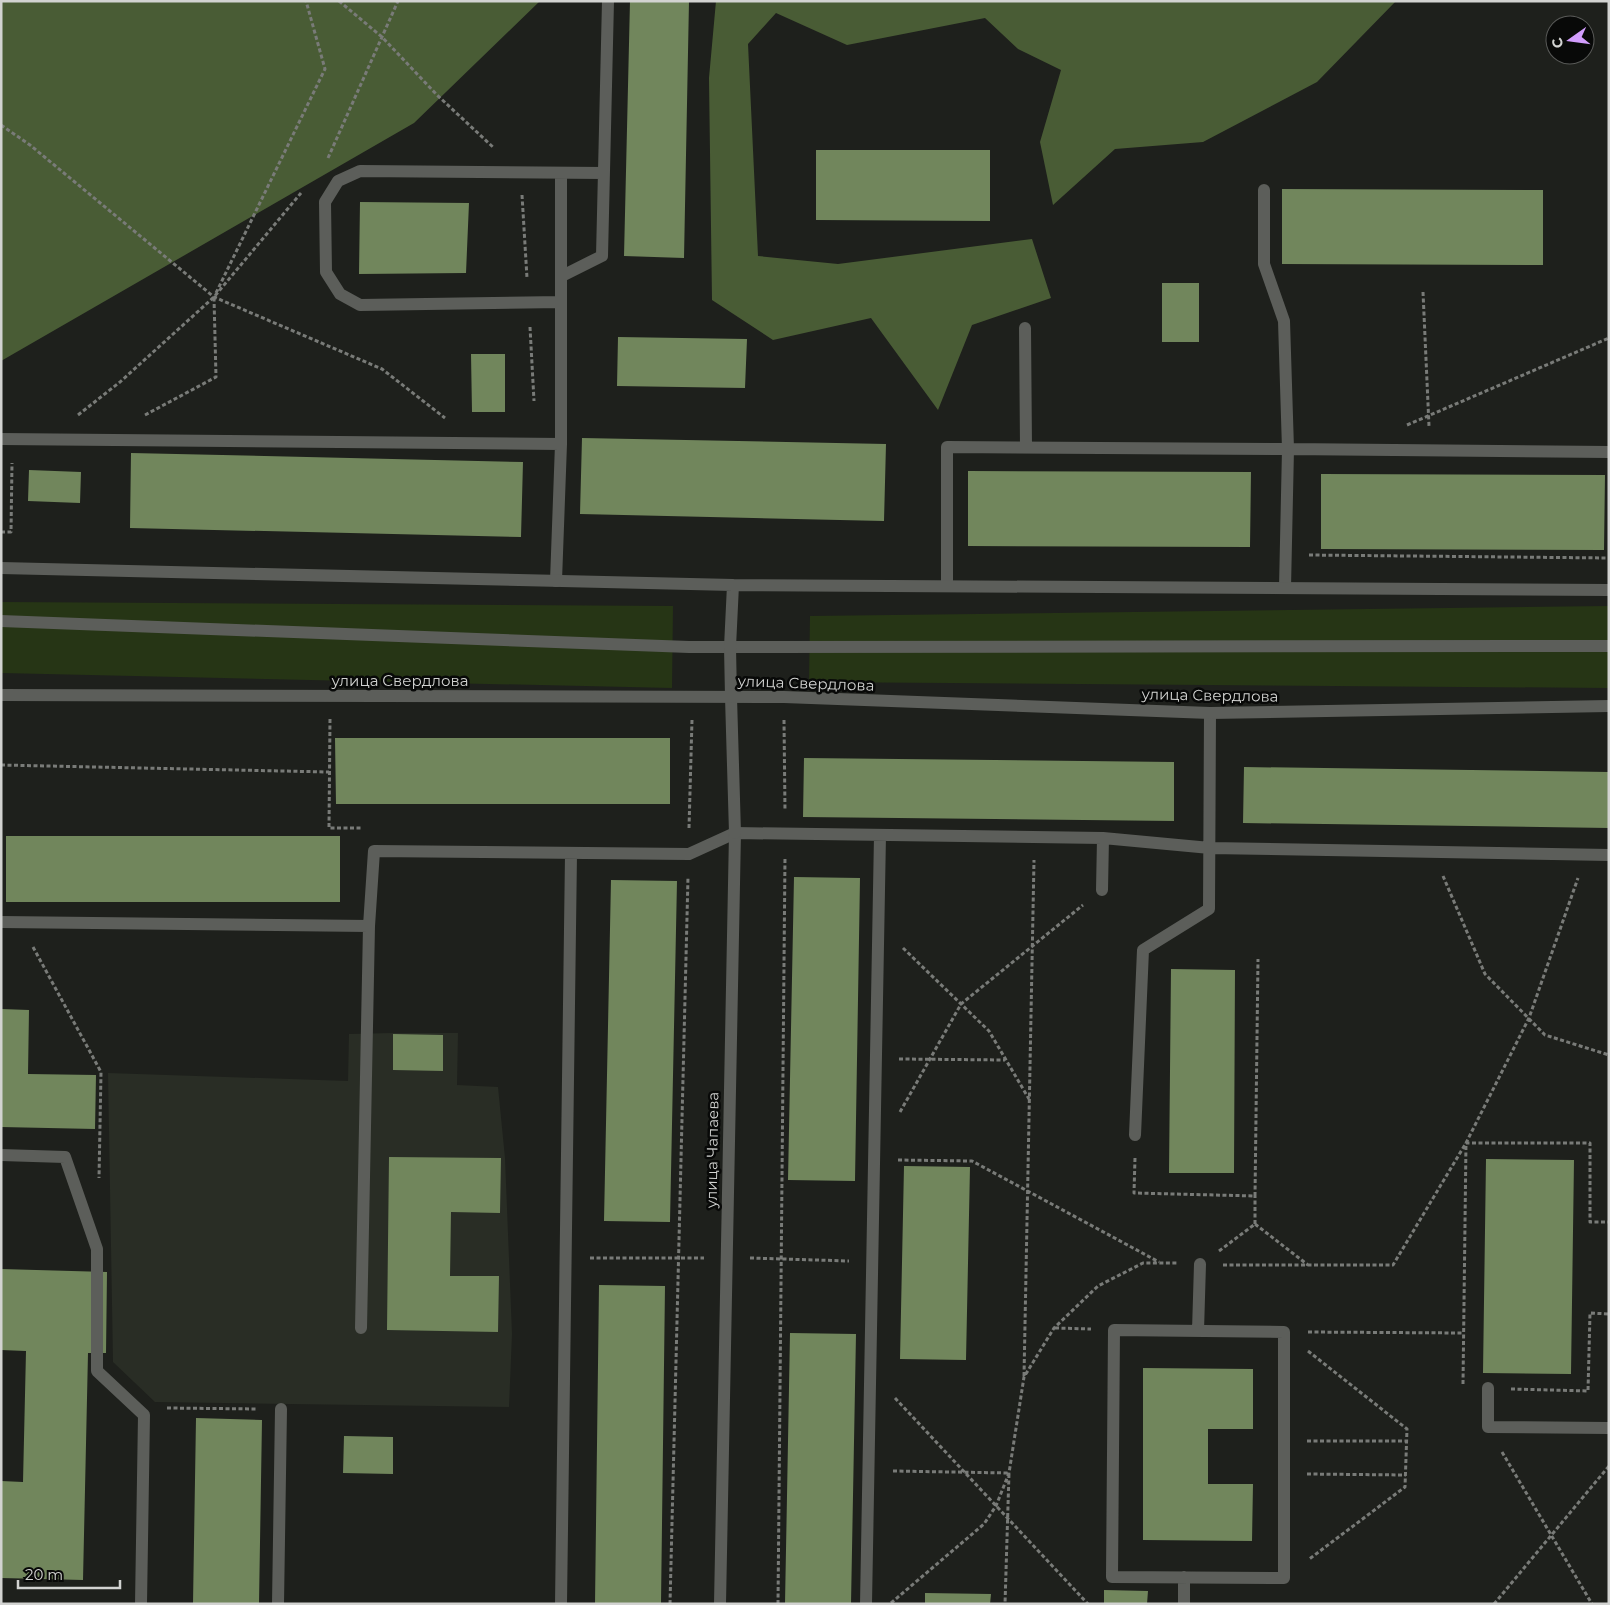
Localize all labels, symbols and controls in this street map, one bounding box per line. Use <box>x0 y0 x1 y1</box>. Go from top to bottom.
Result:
north arrow <box>1545 15 1595 65</box>
text: С <box>1547 36 1567 50</box>
street label: улица Свердлова <box>331 671 468 690</box>
street label: улица Свердлова <box>736 671 875 695</box>
street label: улица Свердлова <box>1140 684 1279 706</box>
street label: улица Чапаева <box>701 1092 723 1209</box>
scale bar <box>18 1558 120 1590</box>
text: 20 m <box>25 1565 63 1584</box>

